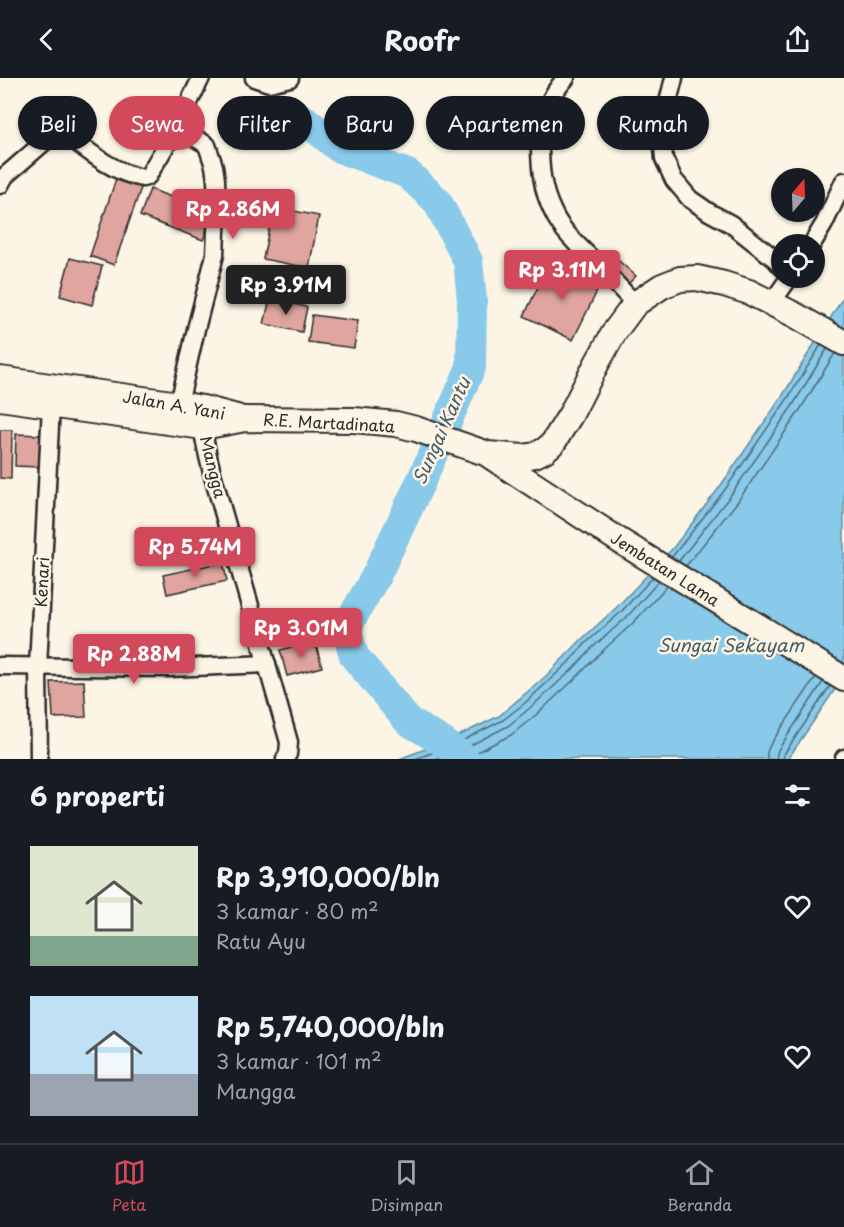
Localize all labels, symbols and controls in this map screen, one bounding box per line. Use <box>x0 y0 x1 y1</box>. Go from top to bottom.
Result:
text: Roofr <box>384 19 460 60</box>
icon: back <box>30 23 63 56</box>
icon: share <box>781 23 814 56</box>
chip: Beli <box>18 96 97 150</box>
chip: Sewa <box>109 96 205 150</box>
chip: Filter <box>217 96 312 150</box>
chip: Baru <box>324 96 414 150</box>
chip: Apartemen <box>426 96 585 150</box>
chip: Rumah <box>597 96 709 150</box>
north arrow <box>771 168 825 222</box>
map controls <box>771 168 825 288</box>
pin: Rp 2.86M <box>171 189 295 240</box>
text: Rp 2.86M <box>186 193 280 223</box>
button: locate <box>771 234 825 288</box>
pin: Rp 3.11M <box>500 250 624 301</box>
text: Rp 3.11M <box>518 254 606 284</box>
pin: Rp 3.91M <box>224 265 348 316</box>
text: Rp 3.91M <box>240 269 332 299</box>
water label: Sungai Kantu <box>405 371 477 488</box>
street label: Jalan A. Yani <box>121 383 227 425</box>
street label: R.E. Martadinata <box>262 407 396 437</box>
street label: Mangga <box>195 433 233 501</box>
street label: Jembatan Lama <box>607 525 725 611</box>
pin: Rp 5.74M <box>133 527 257 578</box>
text: Rp 5.74M <box>148 531 242 561</box>
street label: Kenari <box>28 556 54 608</box>
pin: Rp 3.01M <box>239 608 363 659</box>
text: Rp 3.01M <box>254 612 348 642</box>
water label: Sungai Sekayam <box>658 631 805 658</box>
pin: Rp 2.88M <box>72 634 196 685</box>
text: Rp 2.88M <box>87 638 181 668</box>
text: 6 properti <box>30 776 165 815</box>
icon: filters <box>781 779 814 812</box>
text: Rp 3,910,000/bln <box>216 857 440 896</box>
icon: home <box>78 870 150 942</box>
icon: heart <box>781 890 814 923</box>
text: 3 kamar · 80 m² <box>216 896 379 926</box>
text: Ratu Ayu <box>216 926 306 956</box>
text: Rp 5,740,000/bln <box>216 1007 445 1046</box>
icon: home <box>78 1020 150 1092</box>
icon: heart <box>781 1040 814 1073</box>
text: 3 kamar · 101 m² <box>216 1046 382 1076</box>
text: Mangga <box>216 1076 295 1106</box>
tab: Peta <box>112 1156 146 1216</box>
tab: Disimpan <box>370 1156 443 1216</box>
tab: Beranda <box>667 1156 732 1216</box>

